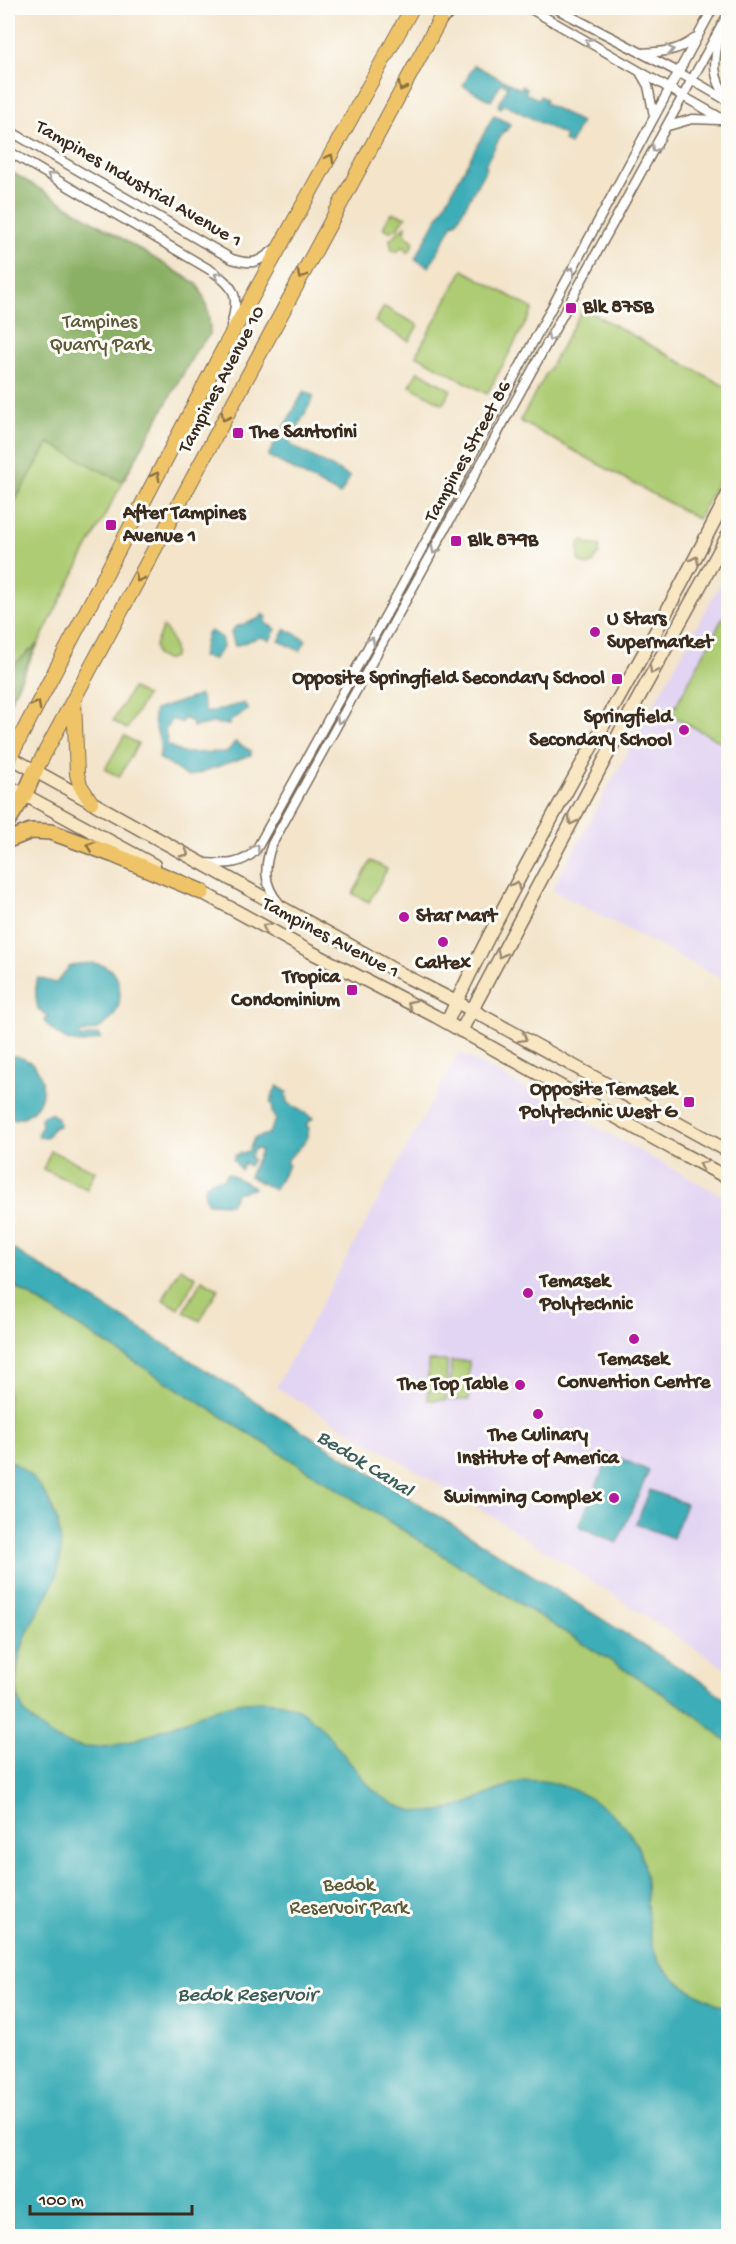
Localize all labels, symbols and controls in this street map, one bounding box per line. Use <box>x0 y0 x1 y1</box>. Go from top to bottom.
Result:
one-way arrow <box>585 38 595 50</box>
one-way arrow <box>665 44 675 57</box>
one-way arrow <box>398 81 410 92</box>
street label: Tampines Industrial Avenue 1 <box>30 116 245 254</box>
one-way arrow <box>651 142 663 152</box>
one-way arrow <box>323 154 334 164</box>
one-way arrow <box>47 172 57 183</box>
one-way arrow <box>564 267 575 278</box>
one-way arrow <box>297 269 308 279</box>
one-way arrow <box>214 272 225 283</box>
place label: Blk 875B <box>582 297 654 320</box>
marker: Blk 875B <box>564 301 578 315</box>
street label: Tampines Avenue 10 <box>174 302 272 458</box>
park label: Tampines Quarry Park <box>50 312 152 358</box>
one-way arrow <box>547 331 558 341</box>
street label: Tampines Street 86 <box>420 376 518 528</box>
one-way arrow <box>221 411 232 421</box>
place label: The Santorini <box>248 422 357 445</box>
marker: The Santorini <box>231 426 245 440</box>
one-way arrow <box>149 472 160 483</box>
place label: After Tampines Avenue 1 <box>122 503 247 549</box>
marker: After Tampines Avenue 1 <box>104 518 118 532</box>
place label: Blk 879B <box>467 530 539 553</box>
marker: Blk 879B <box>449 534 463 548</box>
one-way arrow <box>431 543 442 554</box>
one-way arrow <box>687 556 699 567</box>
one-way arrow <box>135 572 146 583</box>
place label: U Stars Supermarket <box>607 609 715 655</box>
marker: U Stars Supermarket <box>588 625 602 639</box>
one-way arrow <box>364 637 375 648</box>
one-way arrow <box>649 664 660 675</box>
place label: Opposite Springfield Secondary School <box>292 667 606 691</box>
marker: Opposite Springfield Secondary School <box>610 672 624 686</box>
one-way arrow <box>29 700 41 711</box>
place label: Springfield Secondary School <box>529 706 674 753</box>
one-way arrow <box>336 714 348 724</box>
marker: Springfield Secondary School <box>677 723 691 737</box>
one-way arrow <box>568 815 579 826</box>
one-way arrow <box>85 841 96 854</box>
one-way arrow <box>249 844 260 855</box>
one-way arrow <box>178 846 189 857</box>
one-way arrow <box>509 880 520 891</box>
street label: Tampines Avenue 1 <box>257 893 403 985</box>
place label: Star Mart <box>416 906 498 929</box>
marker: Star Mart <box>397 910 411 924</box>
one-way arrow <box>262 923 272 934</box>
marker: Caltex <box>436 935 450 949</box>
one-way arrow <box>497 948 509 959</box>
place label: Caltex <box>414 953 471 976</box>
place label: Tropica Condominium <box>230 967 341 1013</box>
marker: Tropica Condominium <box>345 983 359 997</box>
one-way arrow <box>407 999 418 1011</box>
one-way arrow <box>517 1031 527 1042</box>
place label: Opposite Temasek Polytechnic West G <box>519 1079 679 1125</box>
marker: Opposite Temasek Polytechnic West G <box>682 1095 696 1109</box>
one-way arrow <box>698 1161 709 1172</box>
place label: Temasek Polytechnic <box>538 1271 634 1317</box>
marker: Temasek Polytechnic <box>521 1286 535 1300</box>
marker: Temasek Convention Centre <box>627 1332 641 1346</box>
place label: Temasek Convention Centre <box>557 1349 711 1395</box>
place label: The Top Table <box>396 1374 509 1397</box>
marker: The Top Table <box>513 1378 527 1392</box>
marker: The Culinary Institute of America <box>531 1407 545 1421</box>
place label: The Culinary Institute of America <box>457 1425 620 1471</box>
water label: Bedok Canal <box>311 1426 418 1505</box>
place label: Swimming Complex <box>444 1487 602 1510</box>
marker: Swimming Complex <box>607 1491 621 1505</box>
park label: Bedok Reservoir Park <box>289 1875 411 1921</box>
water label: Bedok Reservoir <box>177 1984 321 2009</box>
scale bar <box>30 2178 192 2216</box>
text: 100 m <box>38 2191 84 2212</box>

